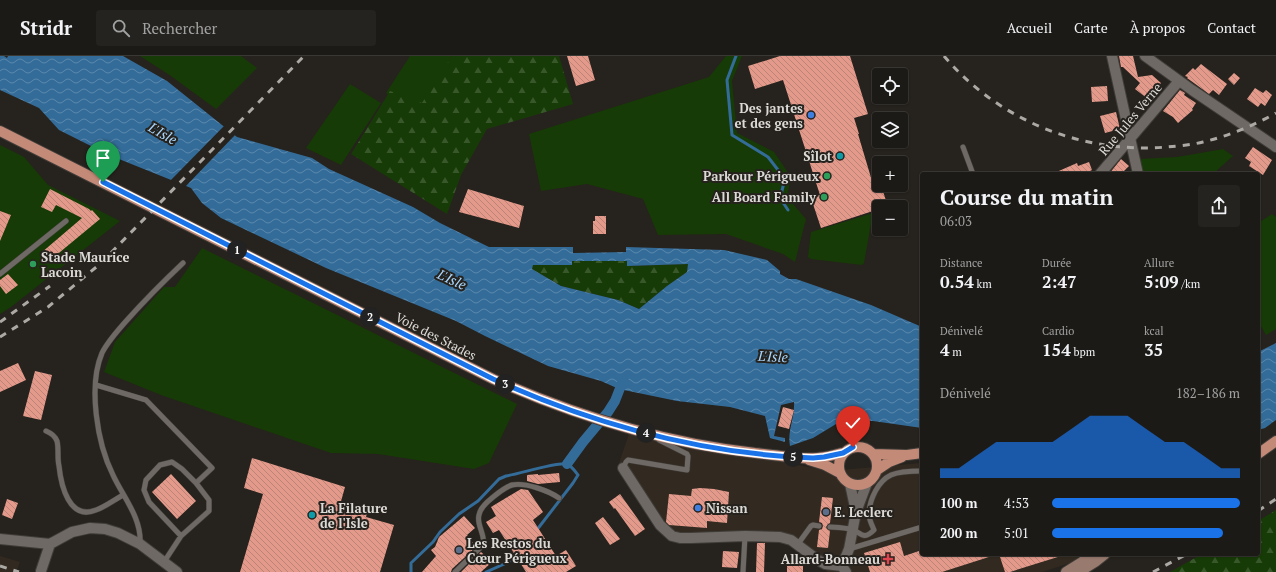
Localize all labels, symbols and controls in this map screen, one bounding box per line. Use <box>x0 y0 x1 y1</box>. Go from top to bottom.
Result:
search box <box>96 10 376 46</box>
text: Stridr <box>20 15 72 40</box>
icon: search <box>110 17 132 39</box>
text: Rechercher <box>142 18 217 38</box>
text: Accueil <box>1007 18 1052 37</box>
text: Carte <box>1074 18 1108 37</box>
text: À propos <box>1130 18 1185 37</box>
text: Contact <box>1207 18 1256 37</box>
map controls <box>872 68 908 236</box>
button: locate <box>872 68 908 104</box>
street label: Rue Jules Verne <box>1094 79 1166 159</box>
place label: Des jantes et des gens <box>735 99 803 132</box>
marker: Des jantes et des gens <box>806 110 816 120</box>
button: layers <box>872 112 908 148</box>
water label: L'Isle <box>144 117 181 149</box>
pin <box>86 141 120 182</box>
icon: arrive <box>92 147 114 169</box>
place label: Sîlot <box>803 147 833 165</box>
marker: Sîlot <box>835 151 845 161</box>
button: + <box>872 156 908 192</box>
place label: Parkour Périgueux <box>703 167 820 185</box>
marker: Parkour Périgueux <box>822 171 832 181</box>
text: Course du matin <box>940 182 1113 211</box>
button: share <box>1198 185 1240 227</box>
place label: All Board Family <box>712 188 817 206</box>
marker: All Board Family <box>819 192 829 202</box>
button: − <box>872 200 908 236</box>
text: 06:03 <box>940 212 972 230</box>
pin: 1 <box>227 240 247 260</box>
text: 1 <box>234 243 240 257</box>
place label: Stade Maurice Lacoin <box>41 248 129 281</box>
text: Distance <box>940 256 983 270</box>
text: Durée <box>1042 256 1071 270</box>
text: Allure <box>1144 256 1174 270</box>
marker: Stade Maurice Lacoin <box>28 259 38 269</box>
water label: L'Isle <box>434 264 470 294</box>
text: 0.54 <box>940 270 974 293</box>
text: 2:47 <box>1042 270 1077 293</box>
text: 5:09 <box>1144 270 1179 293</box>
text: km <box>974 277 992 291</box>
text: /km <box>1179 277 1200 291</box>
pin: 2 <box>360 307 380 327</box>
street label: Voie des Stades <box>392 308 480 364</box>
text: 2 <box>367 310 373 324</box>
text: Dénivelé <box>940 324 983 338</box>
text: Cardio <box>1042 324 1074 338</box>
text: kcal <box>1144 324 1164 338</box>
text: 4 <box>940 338 950 361</box>
text: 154 <box>1042 338 1071 361</box>
text: 35 <box>1144 338 1163 361</box>
text: m <box>950 345 962 359</box>
text: bpm <box>1071 345 1095 359</box>
water label: L'Isle <box>757 346 789 366</box>
pin: 3 <box>495 374 515 394</box>
text: 3 <box>502 377 508 391</box>
text: Dénivelé <box>940 384 991 402</box>
text: 182–186 m <box>1176 384 1240 402</box>
pin <box>836 406 870 447</box>
icon: check <box>842 412 864 434</box>
pin: 4 <box>636 423 656 443</box>
text: 4 <box>643 426 649 440</box>
pin: 5 <box>783 447 803 467</box>
text: 5 <box>790 450 796 464</box>
text: 100 m <box>940 494 978 512</box>
text: 4:53 <box>1004 494 1029 512</box>
place label: La Filature de l'Isle <box>320 499 388 532</box>
place label: Nissan <box>706 499 748 517</box>
marker: Nissan <box>693 503 703 513</box>
place label: E. Leclerc <box>834 503 893 521</box>
marker: E. Leclerc <box>821 507 831 517</box>
marker: La Filature de l'Isle <box>307 510 317 520</box>
text: 200 m <box>940 524 978 542</box>
text: 5:01 <box>1004 524 1029 542</box>
place label: Les Restos du Cœur Périgueux <box>467 534 568 567</box>
marker: Les Restos du Cœur Périgueux <box>454 545 464 555</box>
place label: Allard-Bonneau <box>781 550 880 568</box>
marker: Allard-Bonneau <box>883 554 893 564</box>

